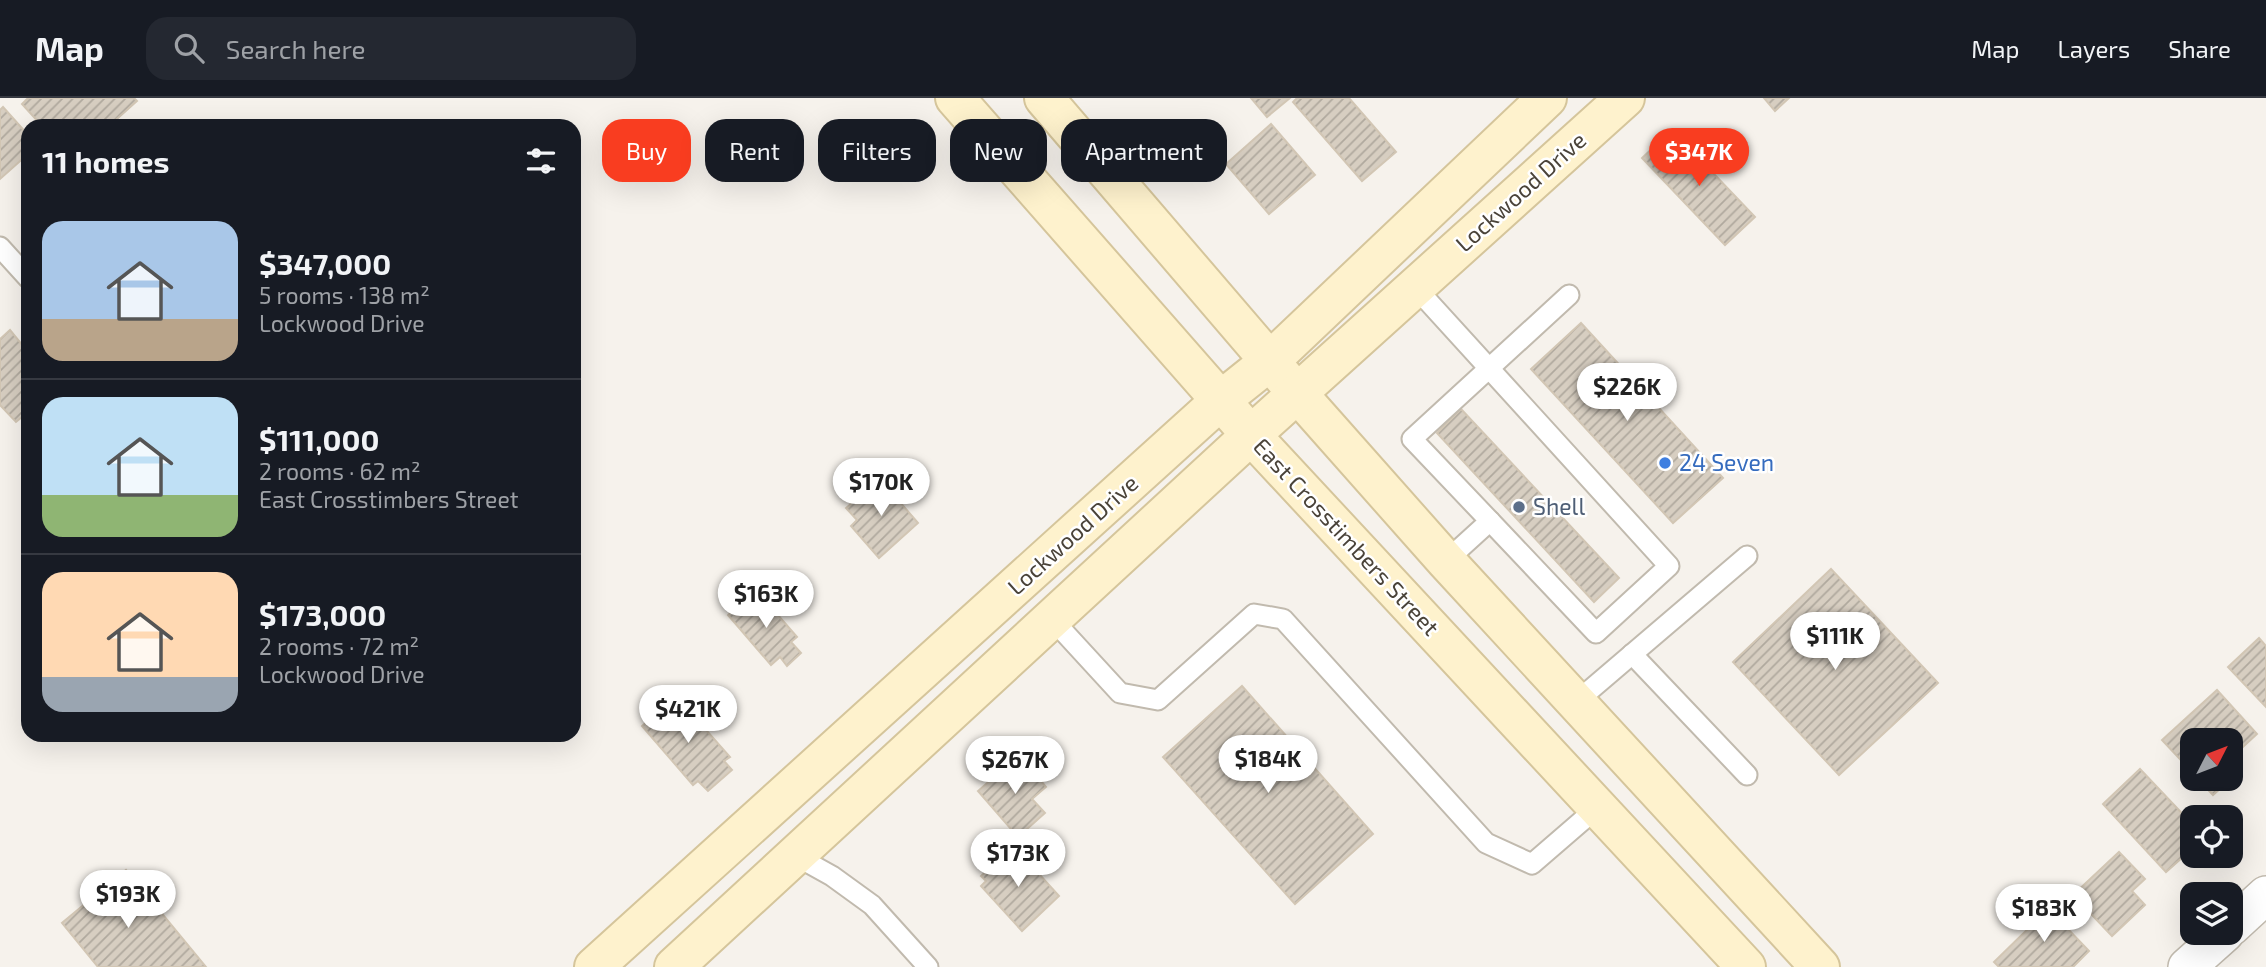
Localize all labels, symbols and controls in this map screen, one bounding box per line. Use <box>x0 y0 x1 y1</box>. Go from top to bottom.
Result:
search box <box>146 17 636 80</box>
text: Map <box>35 28 104 68</box>
icon: search <box>170 29 208 67</box>
text: Search here <box>226 33 365 64</box>
text: Map <box>1971 34 2019 63</box>
text: Layers <box>2057 34 2130 63</box>
text: Share <box>2168 34 2231 63</box>
chip: Buy <box>602 119 691 182</box>
chip: Rent <box>705 119 804 182</box>
chip: Filters <box>818 119 936 182</box>
chip: New <box>950 119 1047 182</box>
chip: Apartment <box>1061 119 1227 182</box>
street label: Lockwood Drive <box>1449 125 1591 257</box>
pin: $347K <box>1650 129 1748 188</box>
text: $347K <box>1665 137 1733 165</box>
icon: filters <box>522 142 560 180</box>
text: 11 homes <box>42 143 169 179</box>
text: $347,000 <box>259 245 391 281</box>
icon: home <box>98 249 182 333</box>
text: 5 rooms · 138 m² <box>259 281 430 309</box>
text: Lockwood Drive <box>259 309 425 337</box>
pin: $226K <box>1578 364 1676 423</box>
text: $226K <box>1593 372 1661 400</box>
text: $111,000 <box>259 421 379 457</box>
icon: home <box>98 425 182 509</box>
street label: East Crosstimbers Street <box>1248 432 1446 641</box>
place label: 24 Seven <box>1679 448 1774 476</box>
marker: 24 Seven <box>1657 455 1673 471</box>
text: 2 rooms · 62 m² <box>259 457 421 485</box>
pin: $170K <box>832 458 930 518</box>
text: $170K <box>849 467 913 495</box>
street label: Lockwood Drive <box>1001 468 1143 600</box>
text: East Crosstimbers Street <box>259 485 519 513</box>
place label: Shell <box>1533 492 1585 520</box>
marker: Shell <box>1511 499 1527 515</box>
pin: $163K <box>717 570 815 630</box>
text: $163K <box>734 579 798 607</box>
text: $173,000 <box>259 596 386 632</box>
icon: home <box>98 600 182 684</box>
pin: $111K <box>1786 612 1884 672</box>
text: $111K <box>1806 621 1864 649</box>
text: 2 rooms · 72 m² <box>259 632 419 660</box>
text: Lockwood Drive <box>259 660 425 688</box>
pin: $421K <box>639 686 737 745</box>
text: $421K <box>655 694 721 722</box>
north arrow <box>2180 728 2244 791</box>
map controls <box>2180 728 2243 945</box>
pin: $267K <box>966 736 1064 796</box>
pin: $184K <box>1219 736 1317 795</box>
text: $184K <box>1235 744 1301 772</box>
text: $267K <box>982 745 1049 773</box>
button: locate <box>2180 805 2243 868</box>
pin: $173K <box>969 830 1067 889</box>
text: $173K <box>986 838 1050 866</box>
pin: $193K <box>79 870 177 930</box>
text: $193K <box>96 879 160 907</box>
button: layers <box>2180 882 2243 945</box>
pin: $183K <box>1995 884 2093 944</box>
text: $183K <box>2011 893 2077 921</box>

